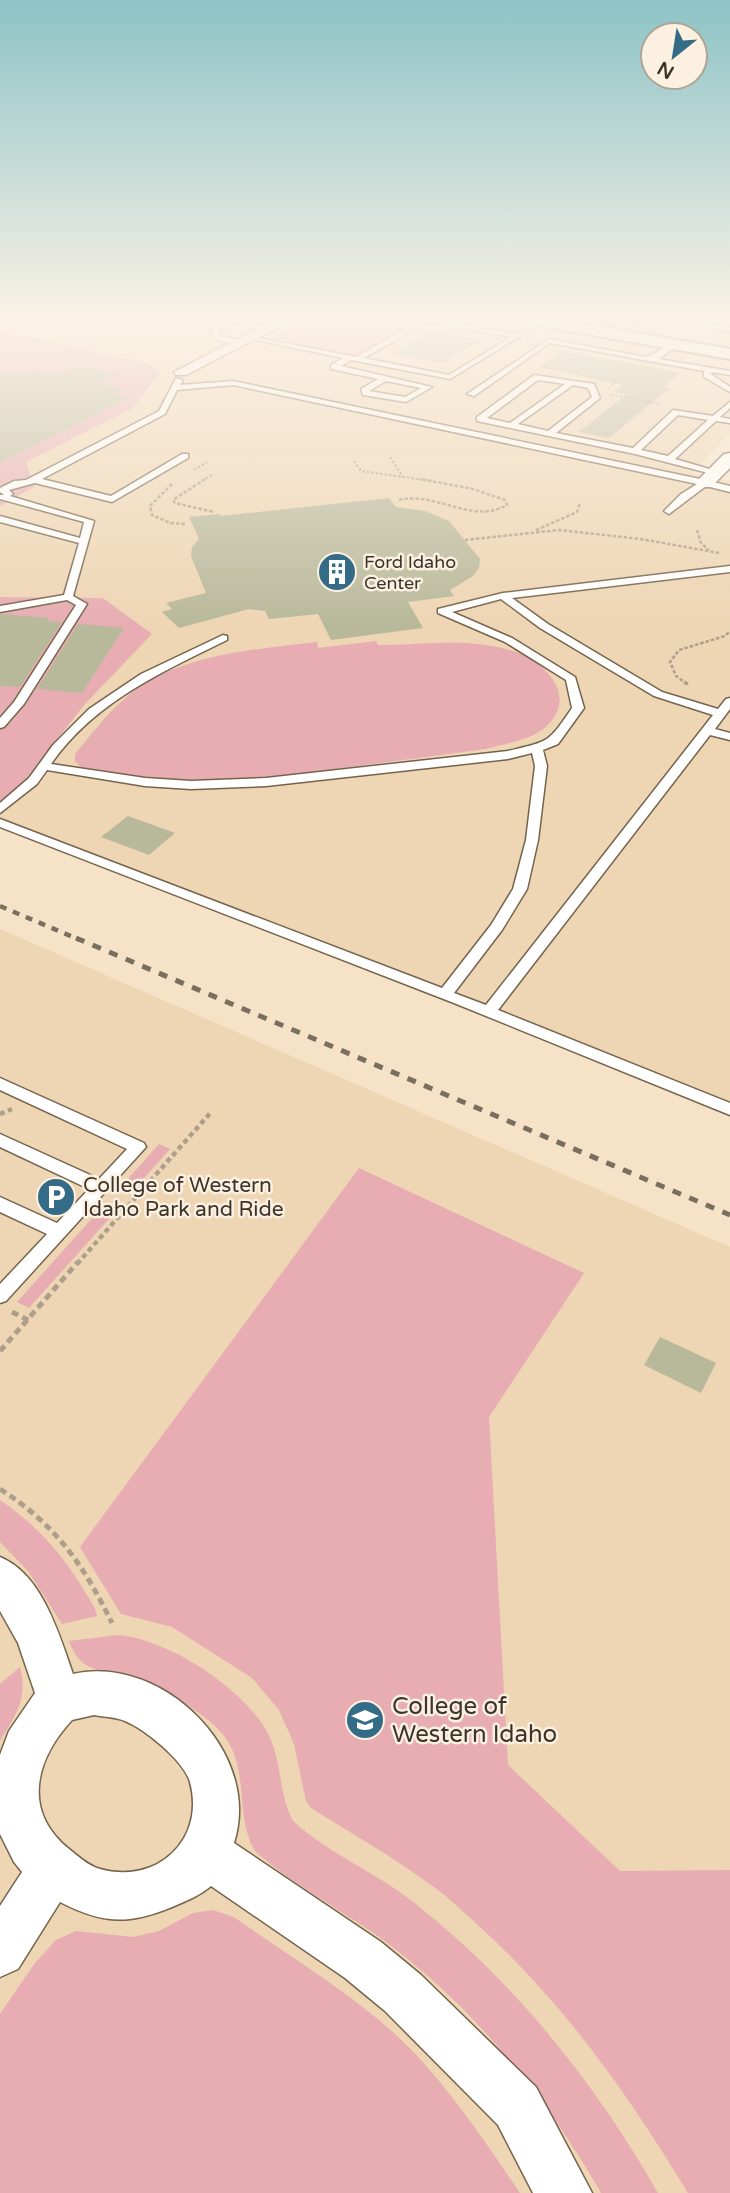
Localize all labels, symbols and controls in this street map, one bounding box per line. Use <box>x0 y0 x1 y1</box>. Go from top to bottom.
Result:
north arrow <box>639 21 709 91</box>
text: N <box>654 57 678 83</box>
building icon: Ford Idaho Center <box>316 551 358 593</box>
place label: Ford Idaho Center <box>364 551 456 594</box>
place label: College of Western Idaho Park and Ride <box>83 1173 284 1222</box>
parking icon: College of Western Idaho Park and Ride <box>35 1176 77 1218</box>
place label: College of Western Idaho <box>392 1692 557 1749</box>
school or university icon: College of Western Idaho <box>344 1699 386 1741</box>

